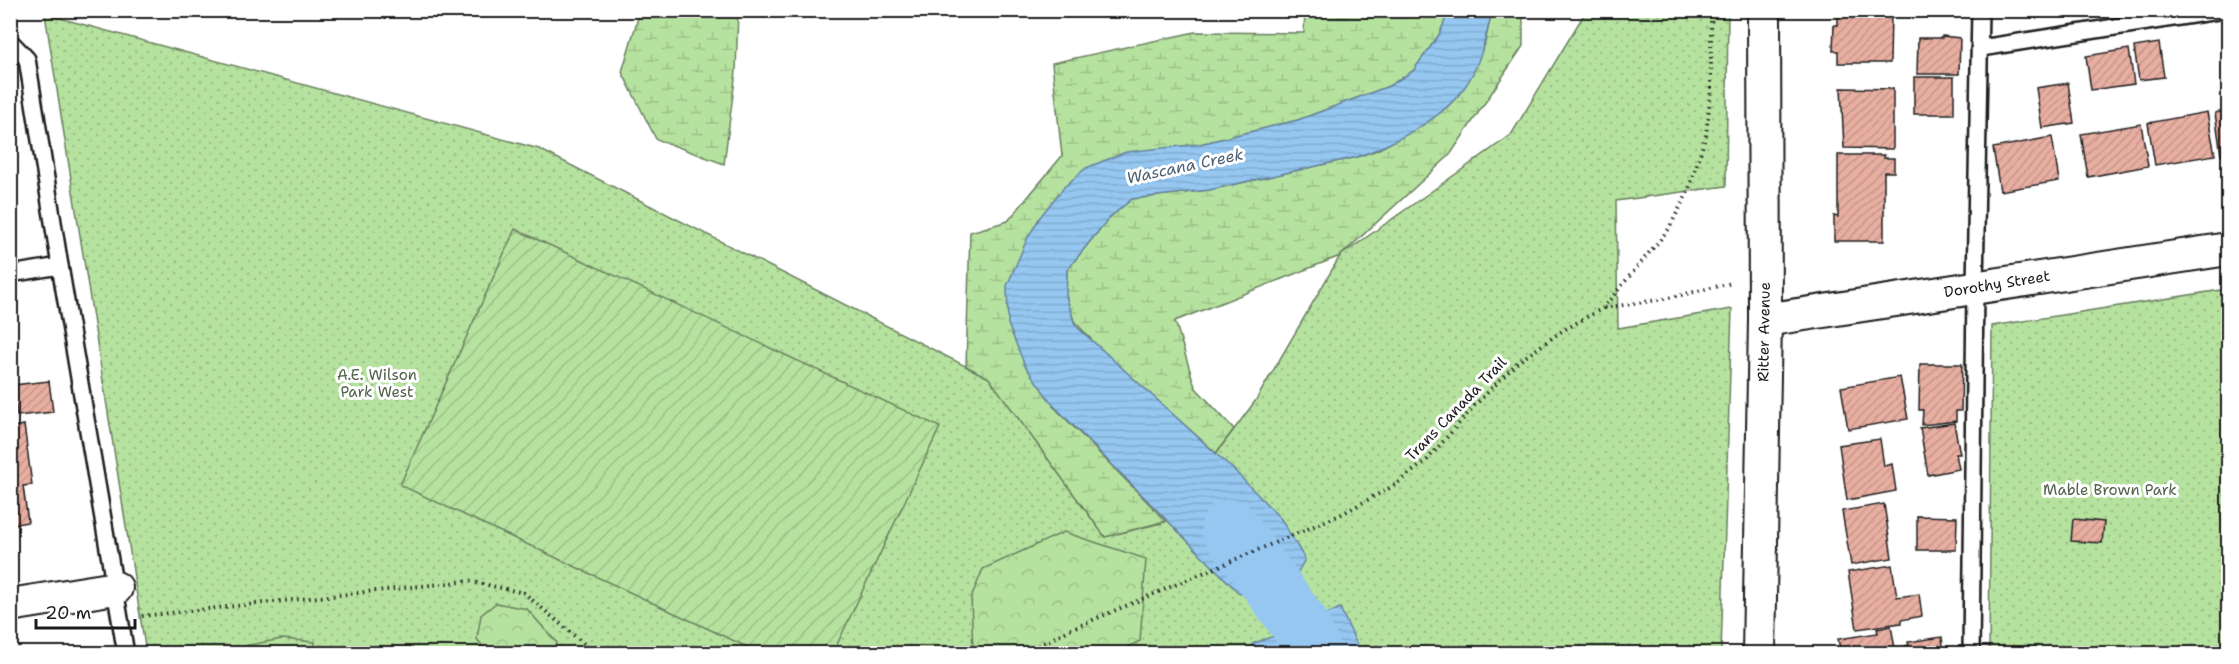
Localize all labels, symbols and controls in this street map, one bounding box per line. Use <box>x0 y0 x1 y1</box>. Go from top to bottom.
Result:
water label: Wascana Creek <box>1125 143 1245 189</box>
street label: Dorothy Street <box>1942 266 2052 302</box>
street label: Ritter Avenue <box>1753 282 1775 382</box>
street label: Trans Canada Trail <box>1401 352 1511 465</box>
park label: A.E. Wilson Park West <box>337 365 417 402</box>
park label: Mable Brown Park <box>2043 480 2177 500</box>
scale bar <box>36 592 135 630</box>
text: 20 m <box>45 601 91 625</box>

